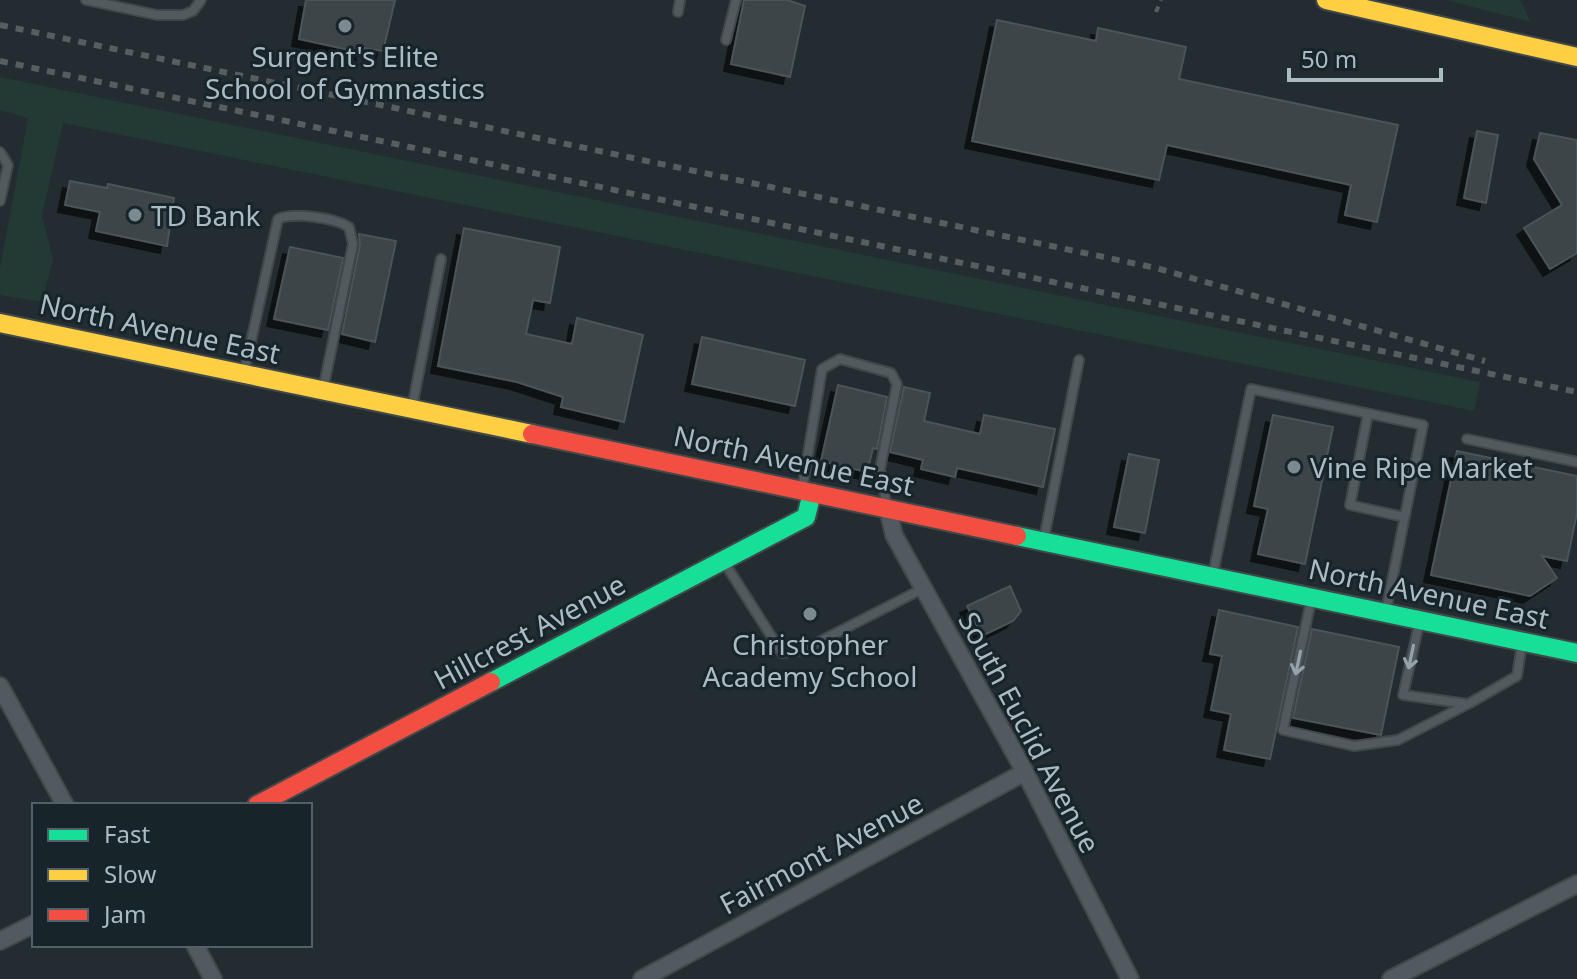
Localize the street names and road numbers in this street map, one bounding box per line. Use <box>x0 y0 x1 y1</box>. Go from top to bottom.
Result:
street label: North Avenue East <box>36 284 284 372</box>
street label: North Avenue East <box>670 416 918 504</box>
street label: North Avenue East <box>1305 549 1553 637</box>
street label: Hillcrest Avenue <box>427 565 631 697</box>
street label: South Euclid Avenue <box>950 605 1110 859</box>
street label: Fairmont Avenue <box>713 783 929 923</box>

